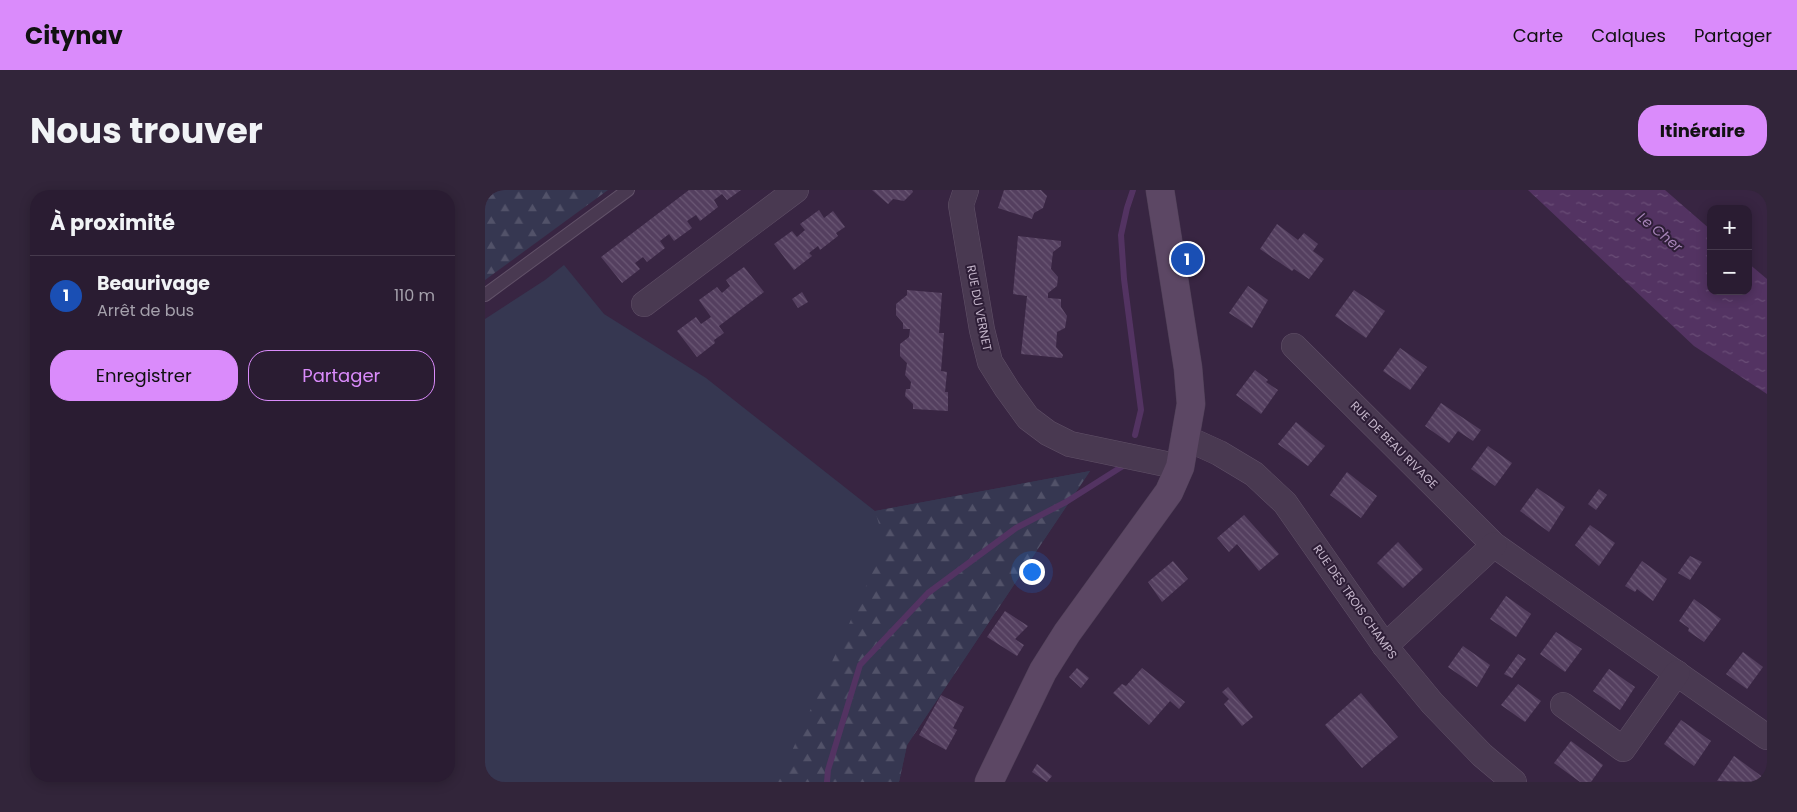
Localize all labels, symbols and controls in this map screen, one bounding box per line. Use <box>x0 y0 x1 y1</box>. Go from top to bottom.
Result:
text: Citynav <box>25 19 123 52</box>
text: Carte <box>1513 23 1563 48</box>
text: Calques <box>1591 23 1666 48</box>
text: Partager <box>1694 23 1772 48</box>
button: Itinéraire <box>1638 105 1767 156</box>
text: Nous trouver <box>30 106 263 155</box>
map controls <box>1707 205 1752 295</box>
button: + <box>1707 205 1752 250</box>
text: À proximité <box>50 208 175 237</box>
water label: Le Cher <box>1633 208 1687 257</box>
pin: 1 <box>1171 240 1203 278</box>
button: − <box>1707 250 1752 295</box>
street label: RUE DU VERNET <box>963 263 996 353</box>
text: Beaurivage <box>97 270 210 297</box>
text: 1 <box>63 284 69 307</box>
text: 110 m <box>394 284 435 307</box>
text: Arrêt de bus <box>97 299 194 322</box>
button: Enregistrer <box>50 350 238 401</box>
button: Partager <box>248 350 435 401</box>
street label: RUE DE BEAU RIVAGE <box>1347 397 1442 492</box>
street label: RUE DES TROIS CHAMPS <box>1309 541 1401 662</box>
your location <box>1019 559 1045 585</box>

